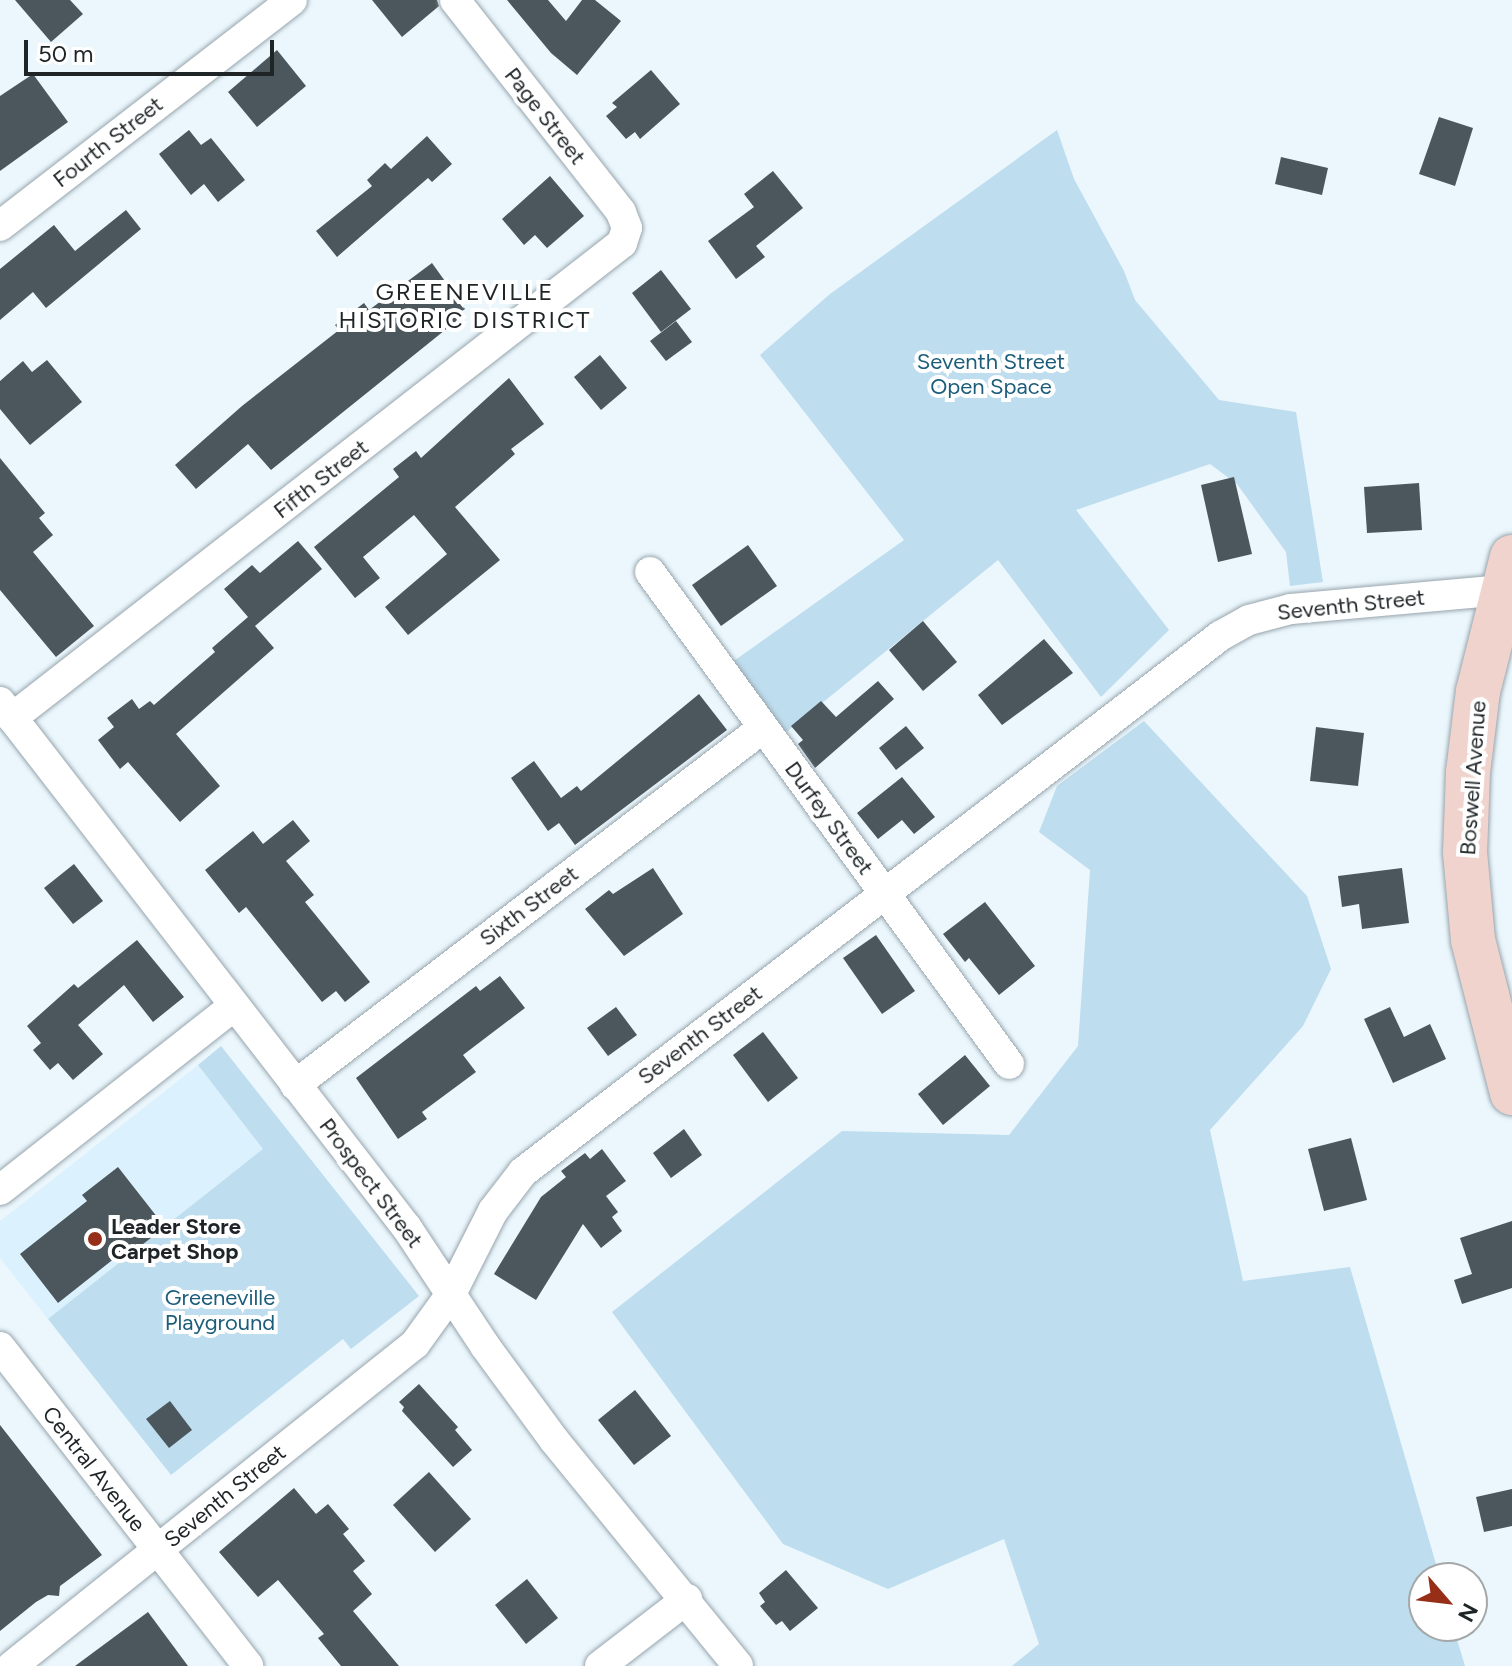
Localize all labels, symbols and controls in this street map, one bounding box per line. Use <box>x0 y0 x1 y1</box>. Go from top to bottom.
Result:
scale bar <box>28 24 278 74</box>
text: 50 m <box>38 39 94 68</box>
street label: Page Street <box>499 62 591 170</box>
street label: Fourth Street <box>48 91 168 193</box>
district label: GREENEVILLE HISTORIC DISTRICT <box>339 278 591 334</box>
park label: Seventh Street Open Space <box>917 348 1065 400</box>
street label: Fifth Street <box>268 434 374 524</box>
street label: Seventh Street <box>1276 584 1426 626</box>
street label: Boswell Avenue <box>1454 700 1492 856</box>
street label: Durfey Street <box>779 756 879 880</box>
street label: Sixth Street <box>474 860 584 952</box>
street label: Seventh Street <box>633 980 767 1090</box>
street label: Prospect Street <box>314 1113 428 1253</box>
place label: Leader Store Carpet Shop <box>111 1213 241 1264</box>
marker: Leader Store Carpet Shop <box>86 1230 104 1248</box>
park label: Greeneville Playground <box>165 1284 275 1336</box>
street label: Central Avenue <box>37 1401 151 1537</box>
street label: Seventh Street <box>159 1439 291 1553</box>
north arrow <box>1408 1562 1488 1642</box>
text: N <box>1452 1599 1484 1626</box>

